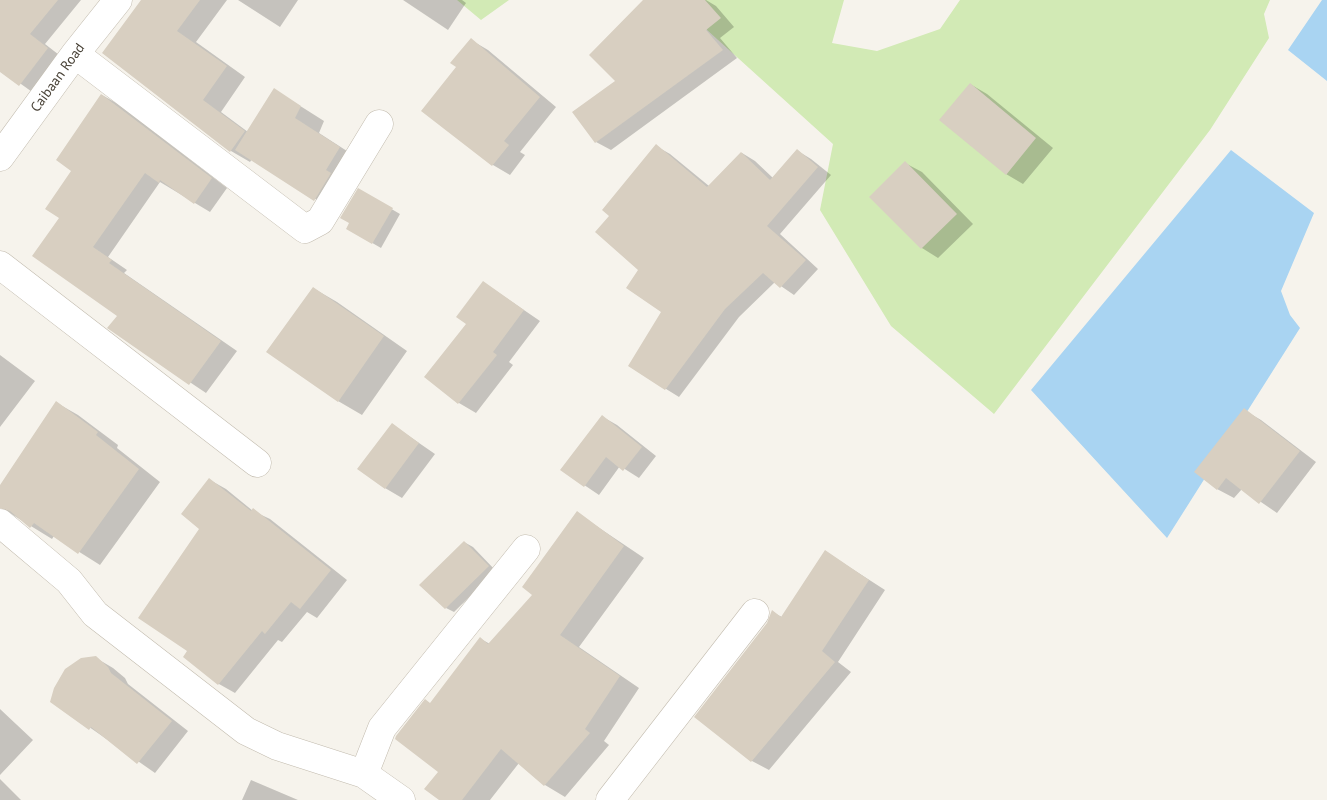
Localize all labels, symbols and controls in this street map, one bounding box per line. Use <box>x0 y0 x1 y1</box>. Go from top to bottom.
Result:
street label: Caibaan Road <box>27 40 89 116</box>

